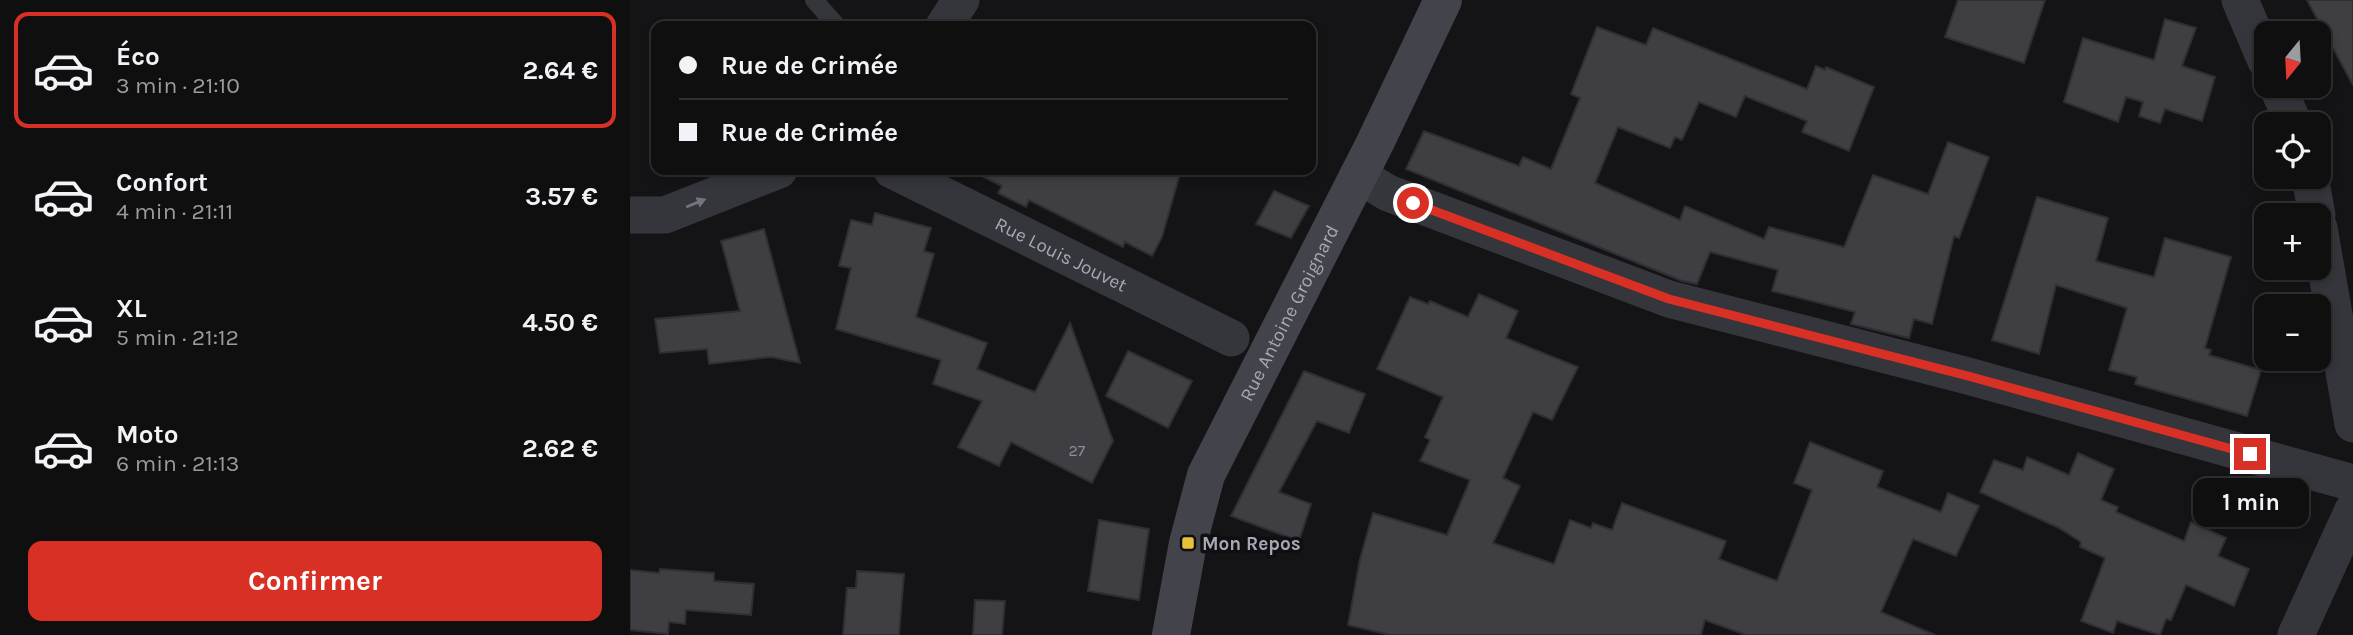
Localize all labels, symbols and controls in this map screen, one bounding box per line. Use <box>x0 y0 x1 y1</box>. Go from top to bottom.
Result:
north arrow <box>2254 21 2331 98</box>
map controls <box>2254 21 2331 371</box>
icon: car <box>32 39 95 102</box>
text: Éco <box>116 41 160 72</box>
text: Rue de Crimée <box>721 50 898 81</box>
text: 2.64 € <box>522 55 598 86</box>
text: 3 min · 21:10 <box>116 72 240 99</box>
button: locate <box>2254 112 2331 189</box>
text: Rue de Crimée <box>721 117 898 148</box>
icon: car <box>32 165 95 228</box>
text: Confort <box>116 167 208 198</box>
text: 3.57 € <box>525 181 598 212</box>
route start <box>1397 187 1429 219</box>
text: 4 min · 21:11 <box>116 198 233 225</box>
one-way arrow <box>686 198 707 209</box>
button: + <box>2254 203 2331 280</box>
street label: Rue Louis Jouvet <box>991 213 1131 297</box>
street label: Rue Antoine Groignard <box>1236 221 1343 405</box>
icon: car <box>32 291 95 354</box>
text: XL <box>116 293 147 324</box>
button: − <box>2254 294 2331 371</box>
text: 4.50 € <box>522 307 598 338</box>
text: 5 min · 21:12 <box>116 324 239 351</box>
icon: car <box>32 417 95 480</box>
text: Moto <box>116 419 178 450</box>
text: 2.62 € <box>522 433 598 464</box>
route end <box>2234 438 2266 470</box>
house number: 27 <box>1069 441 1086 460</box>
text: 6 min · 21:13 <box>116 450 239 477</box>
callout: 1 min <box>2192 478 2308 528</box>
text: 1 min <box>2222 489 2280 516</box>
place label: Mon Repos <box>1202 533 1301 555</box>
marker: Mon Repos <box>1180 535 1196 551</box>
button: Confirmer <box>28 541 602 621</box>

